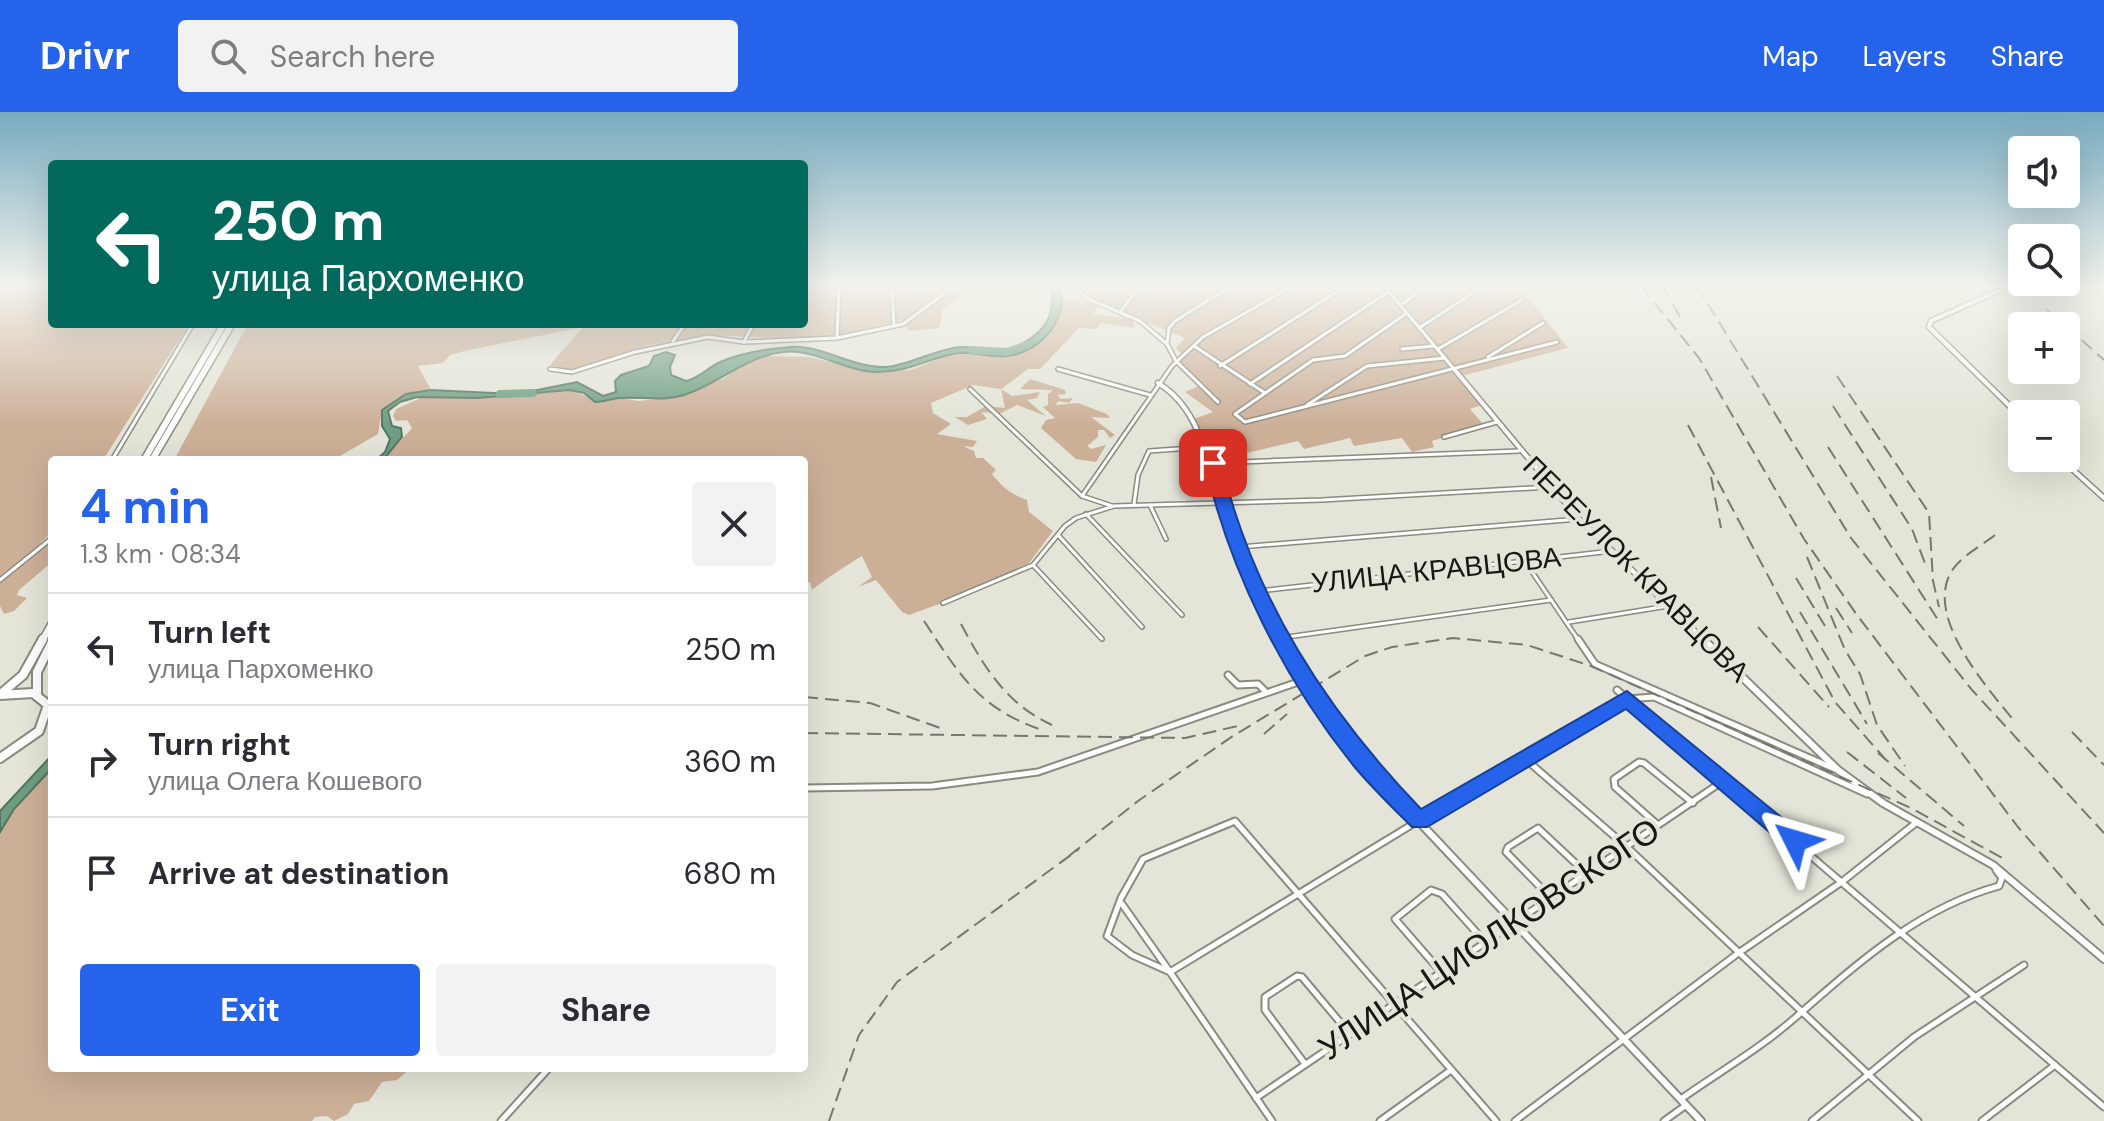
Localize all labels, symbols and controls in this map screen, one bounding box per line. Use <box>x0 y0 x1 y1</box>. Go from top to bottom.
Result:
search box <box>178 20 738 92</box>
text: Drivr <box>40 31 130 81</box>
icon: search <box>206 34 250 78</box>
text: Search here <box>270 37 435 76</box>
text: Map <box>1762 38 1819 75</box>
text: Layers <box>1863 38 1947 75</box>
text: Share <box>1991 38 2064 75</box>
map controls <box>2008 136 2080 472</box>
button: sound <box>2008 136 2080 208</box>
text: 250 m <box>212 184 384 257</box>
icon: left <box>80 192 184 296</box>
button: search <box>2008 224 2080 296</box>
text: улица Пархоменко <box>212 255 525 302</box>
button: + <box>2008 312 2080 384</box>
button: − <box>2008 400 2080 472</box>
pin <box>1179 429 1247 497</box>
icon: arrive <box>1191 441 1235 485</box>
street label: ПЕРЕУЛОК КРАВЦОВА <box>1515 448 1757 690</box>
text: 4 min <box>80 475 210 538</box>
button: close <box>692 482 776 566</box>
text: 1.3 km · 08:34 <box>80 537 241 571</box>
street label: УЛИЦА КРАВЦОВА <box>1309 538 1563 602</box>
text: Turn left <box>148 613 271 652</box>
icon: left <box>80 627 124 671</box>
text: 250 m <box>685 630 776 669</box>
text: улица Пархоменко <box>148 652 374 686</box>
text: Turn right <box>148 725 291 764</box>
icon: right <box>80 739 124 783</box>
text: 360 m <box>684 742 776 781</box>
text: улица Олега Кошевого <box>148 764 423 798</box>
position arrow <box>1753 799 1837 883</box>
street label: УЛИЦА ЦИОЛКОВСКОГО <box>1309 808 1669 1070</box>
icon: arrive <box>80 851 124 895</box>
text: Arrive at destination <box>148 854 449 893</box>
text: 680 m <box>684 854 776 893</box>
button: Exit <box>80 964 420 1056</box>
button: Share <box>436 964 776 1056</box>

